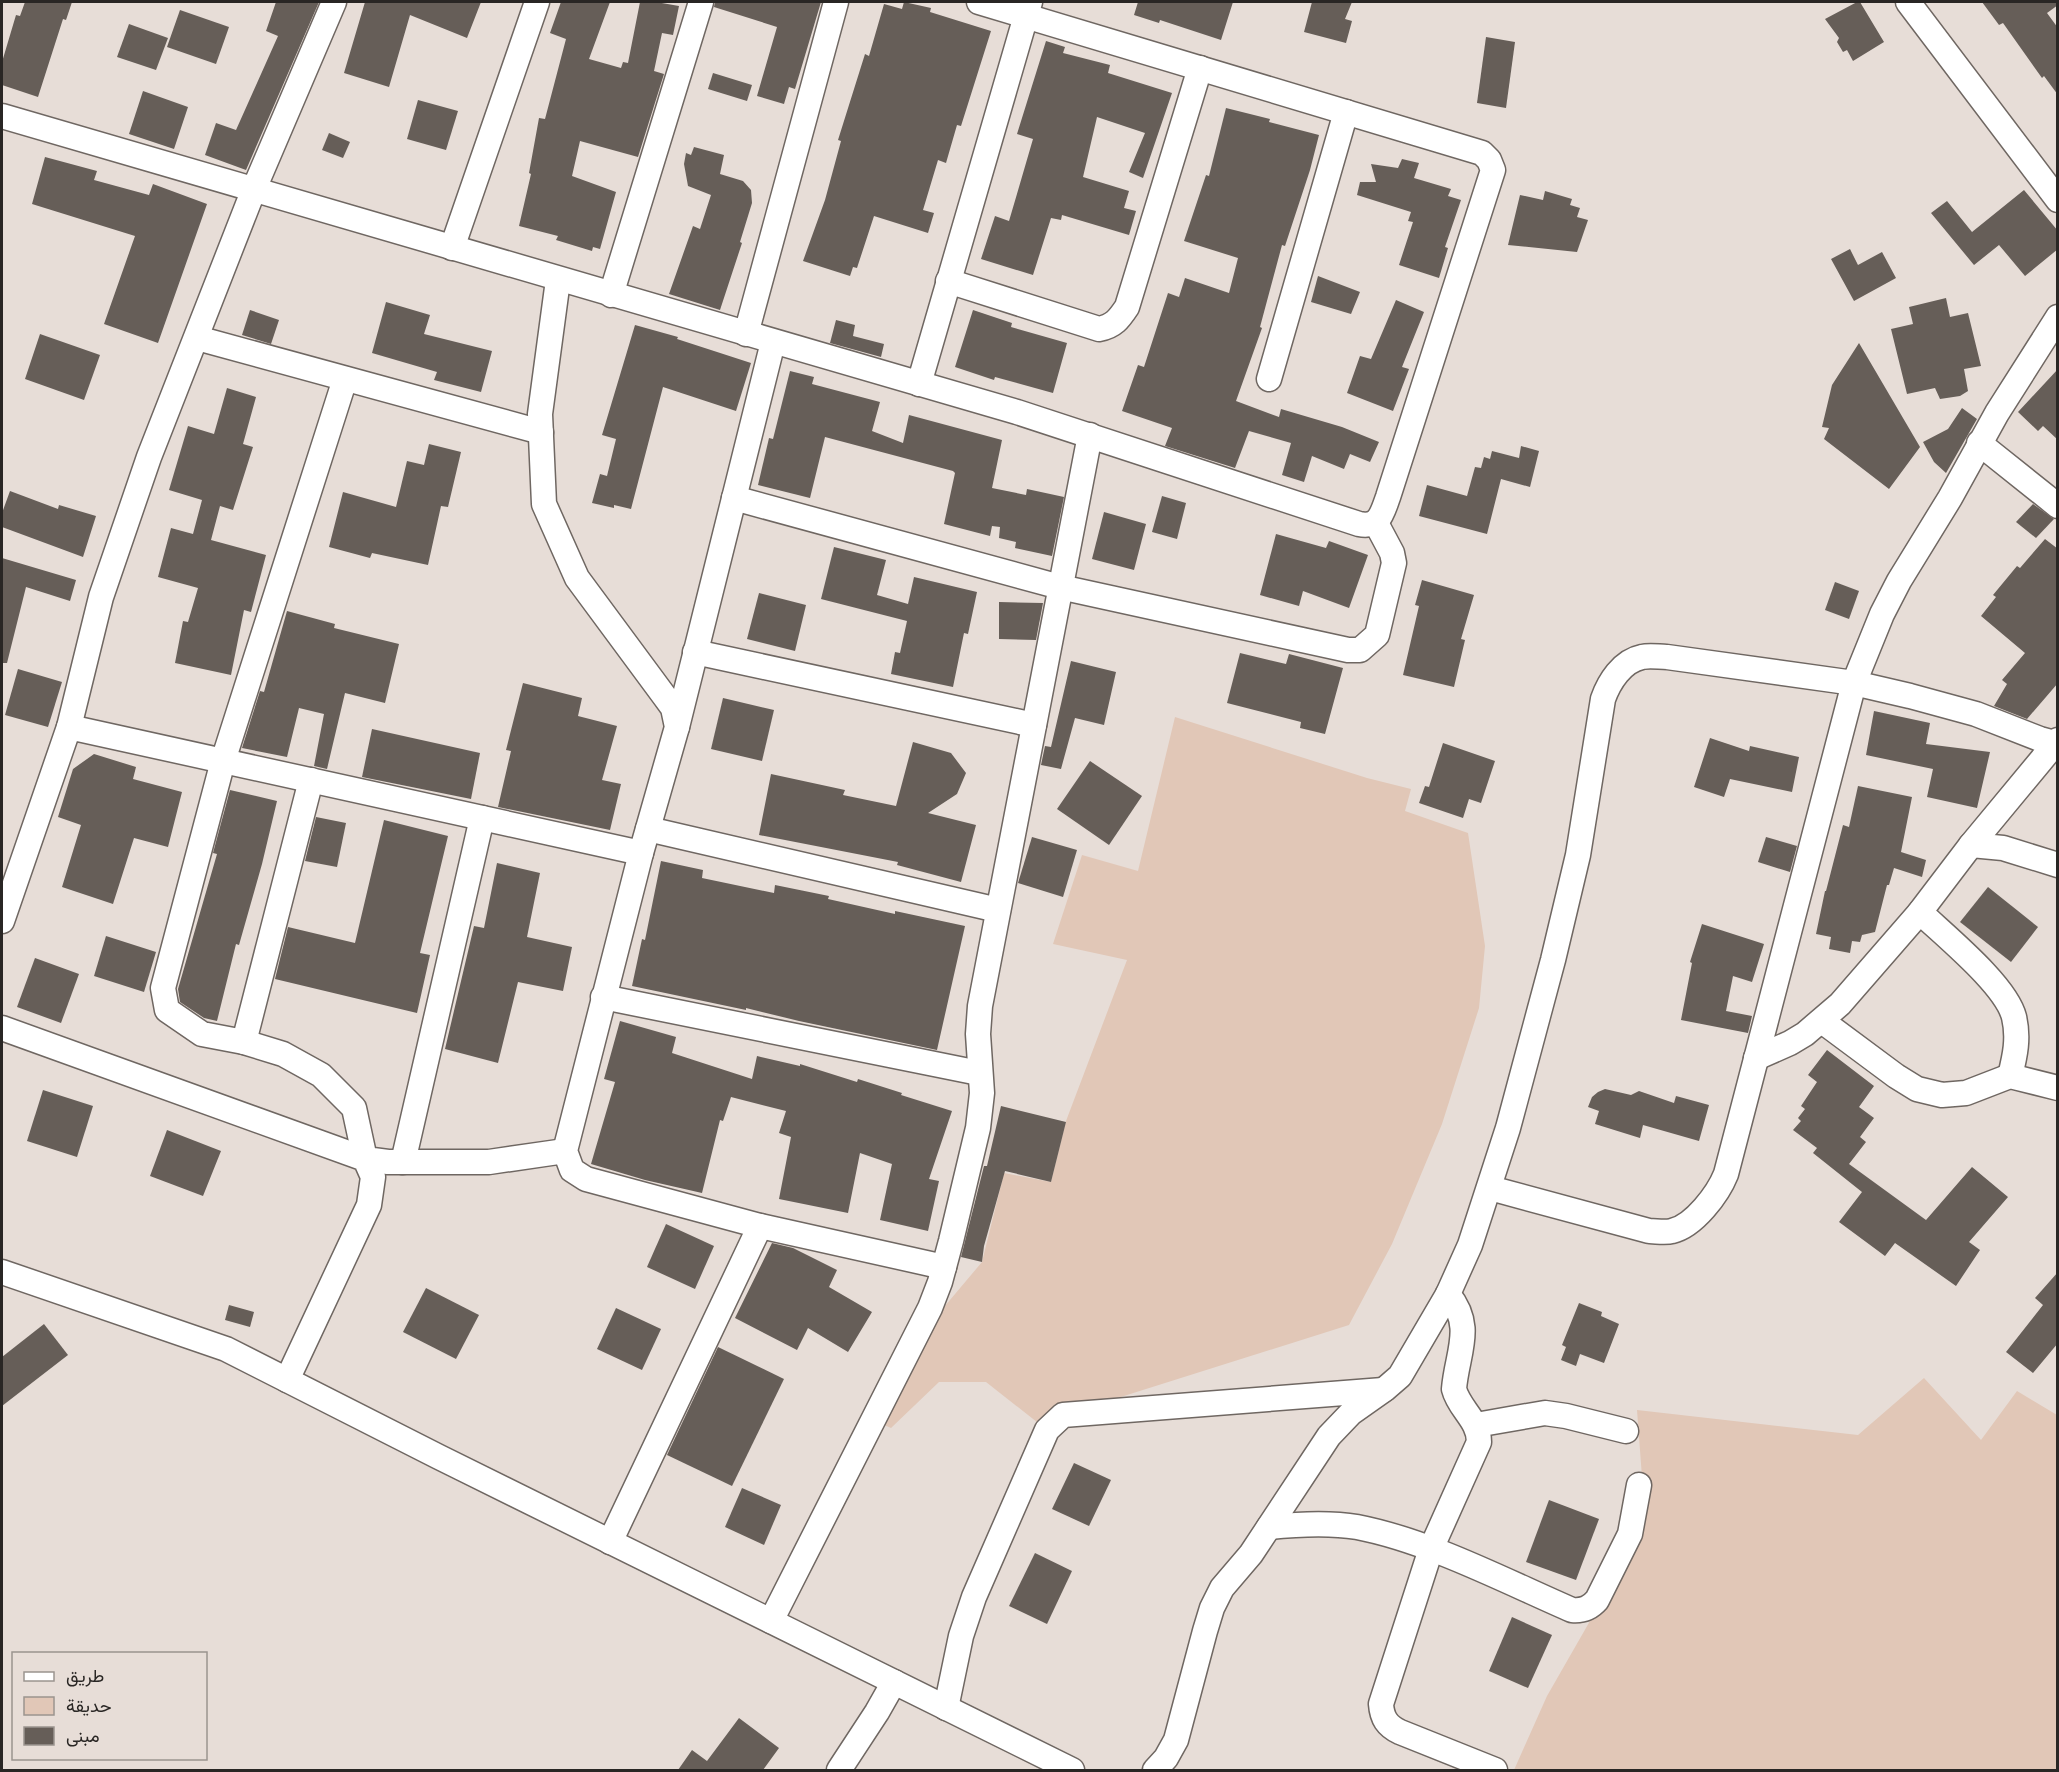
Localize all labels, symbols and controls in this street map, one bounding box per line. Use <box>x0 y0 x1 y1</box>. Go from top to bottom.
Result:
legend <box>12 1652 207 1760</box>
text: طريق <box>66 1665 104 1687</box>
text: حديقة <box>66 1695 112 1717</box>
text: مبنى <box>66 1725 100 1747</box>

